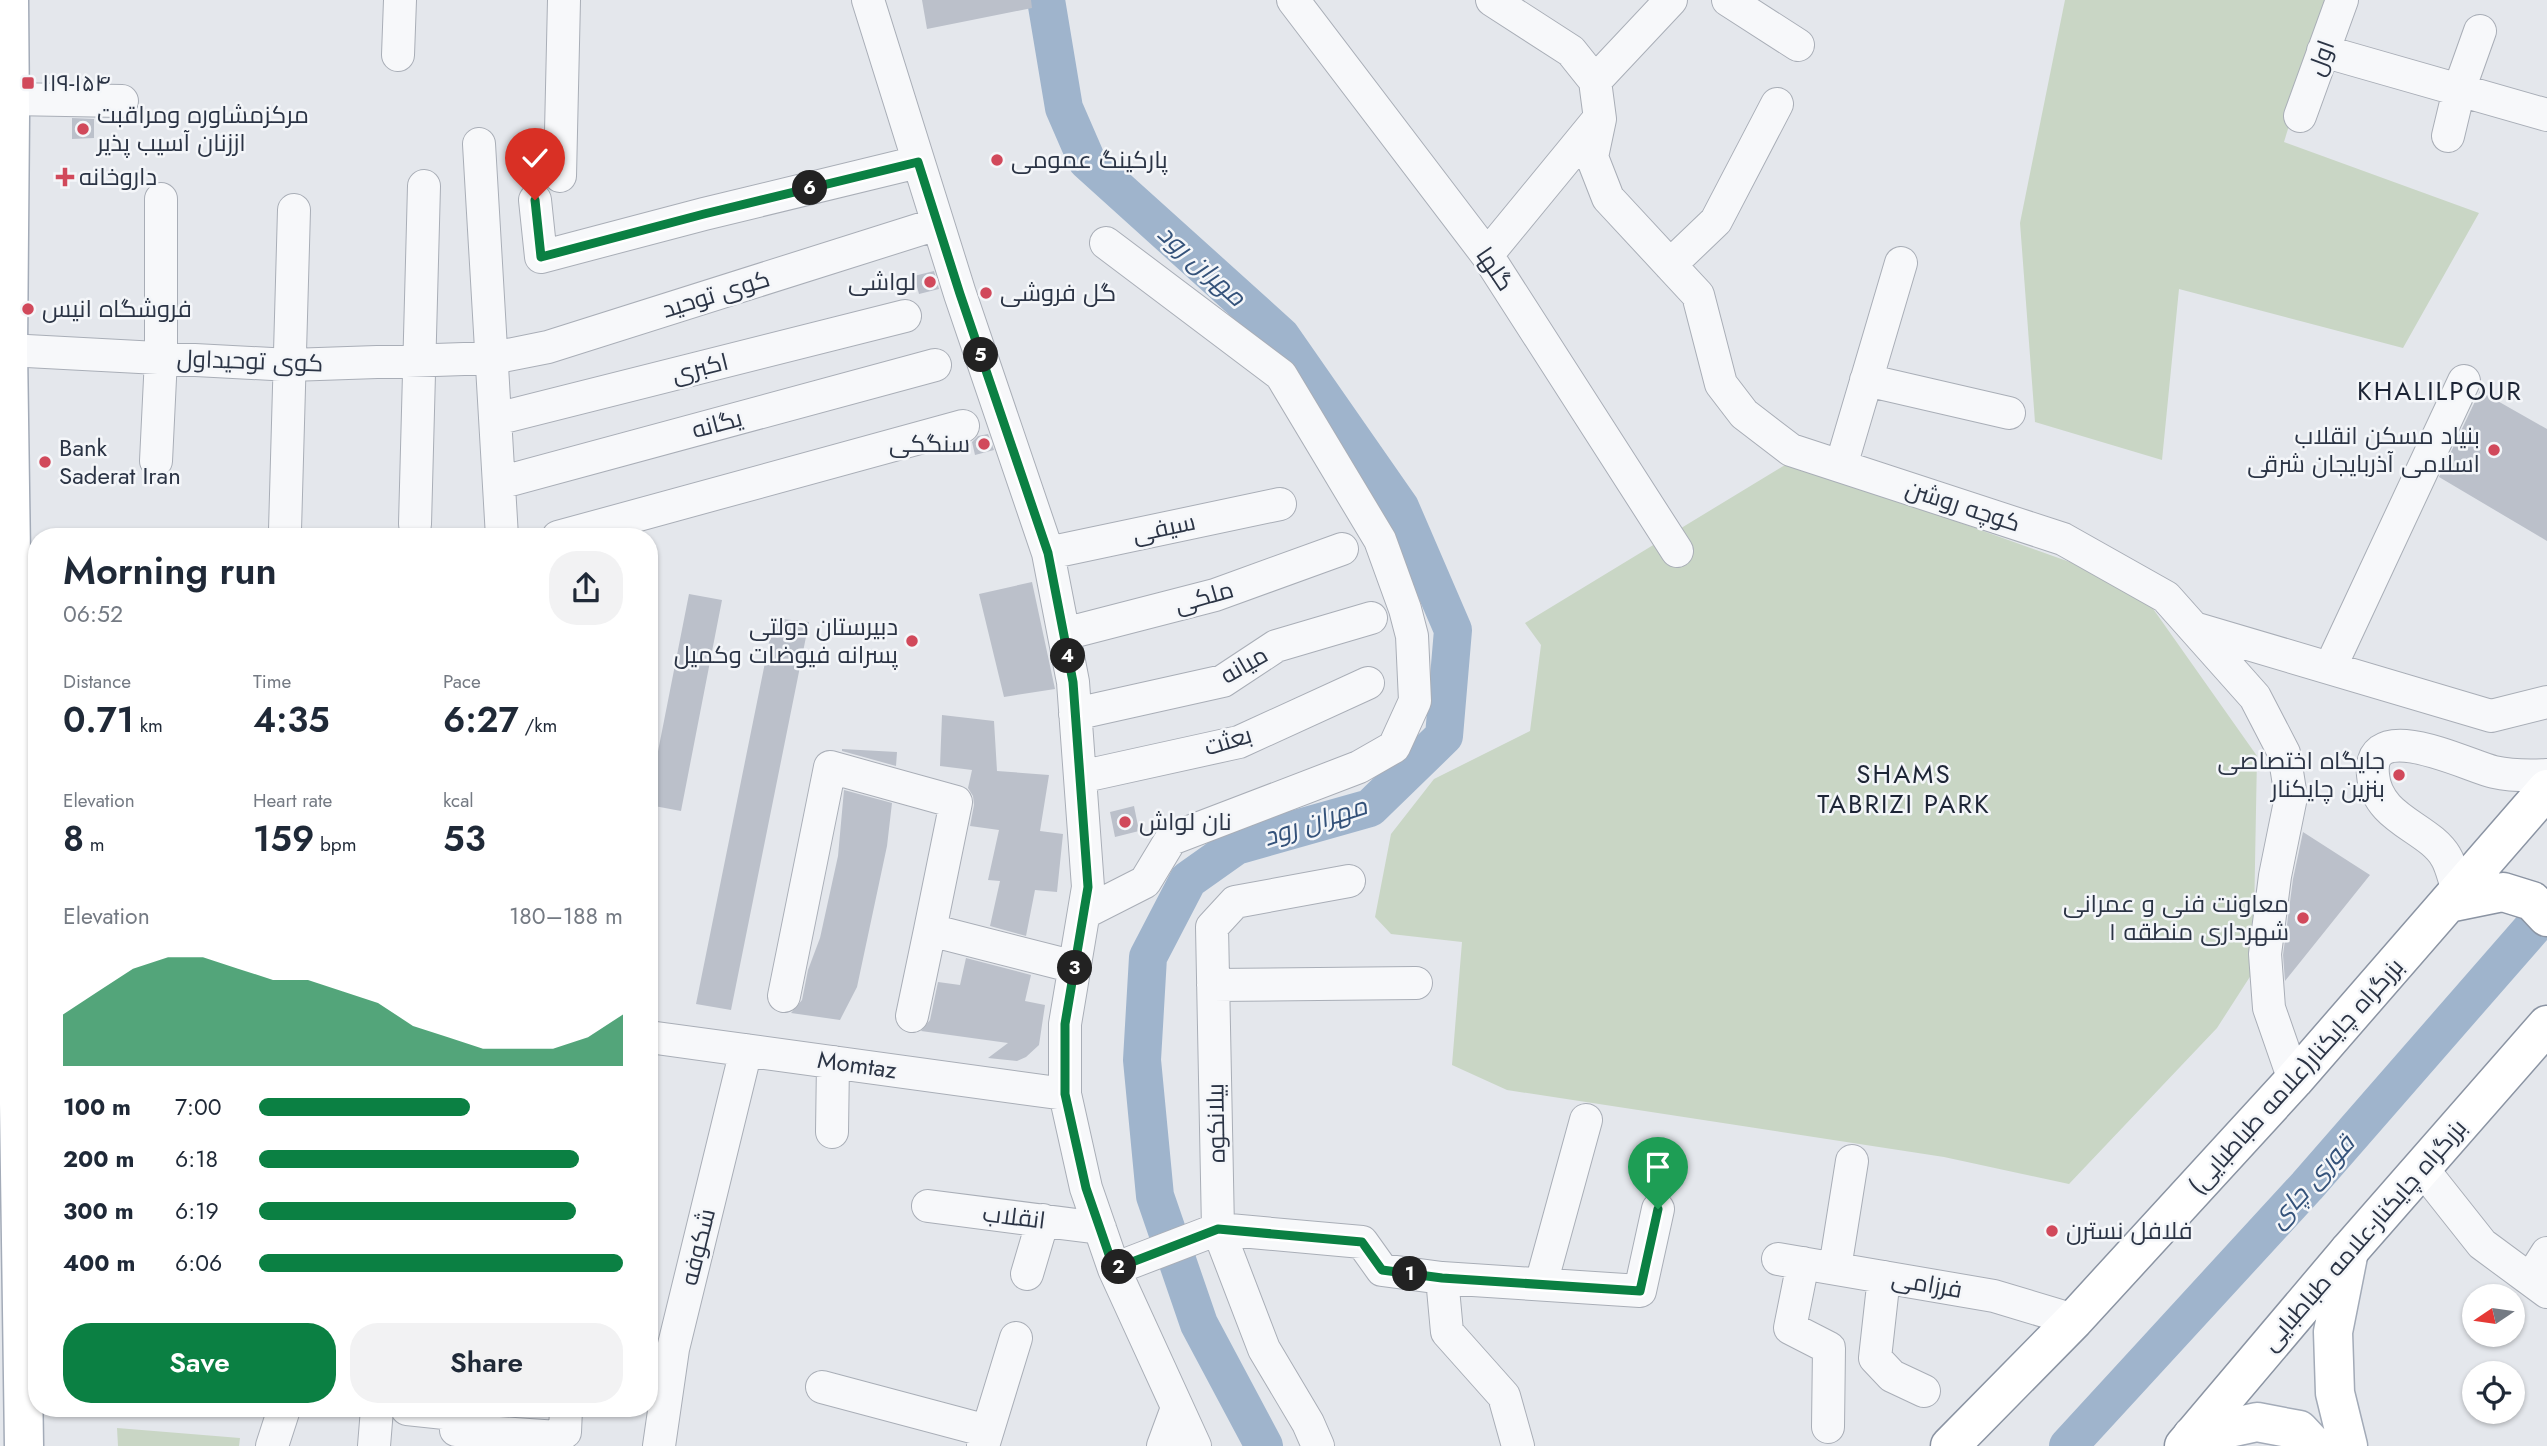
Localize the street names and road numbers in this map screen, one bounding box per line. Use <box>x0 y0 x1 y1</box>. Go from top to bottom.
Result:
street label: اول <box>2298 35 2343 81</box>
street label: گلها <box>1468 240 1523 298</box>
street label: کوی توحید <box>658 261 774 326</box>
street label: کوی توحیداول <box>176 340 324 381</box>
street label: اکبری <box>668 344 732 391</box>
street label: یگانه <box>688 400 746 447</box>
street label: کوچه روشن <box>1901 471 2025 541</box>
street label: سیفی <box>1129 504 1199 551</box>
street label: ملکی <box>1170 571 1237 622</box>
street label: میانه <box>1213 637 1274 692</box>
street label: بعثت <box>1200 717 1256 764</box>
street label: بزرگراه چایکنار(علامه طباطبایی) <box>2180 950 2411 1202</box>
street label: Momtaz <box>815 1042 899 1087</box>
street label: بیلانکوه <box>1197 1083 1234 1163</box>
street label: بزرگراه چایکنار-علامه طباطبایی <box>2253 1111 2474 1358</box>
street label: انقلاب <box>981 1195 1048 1238</box>
street label: شکوفه <box>671 1205 724 1289</box>
street label: فرزامی <box>1889 1260 1965 1307</box>

